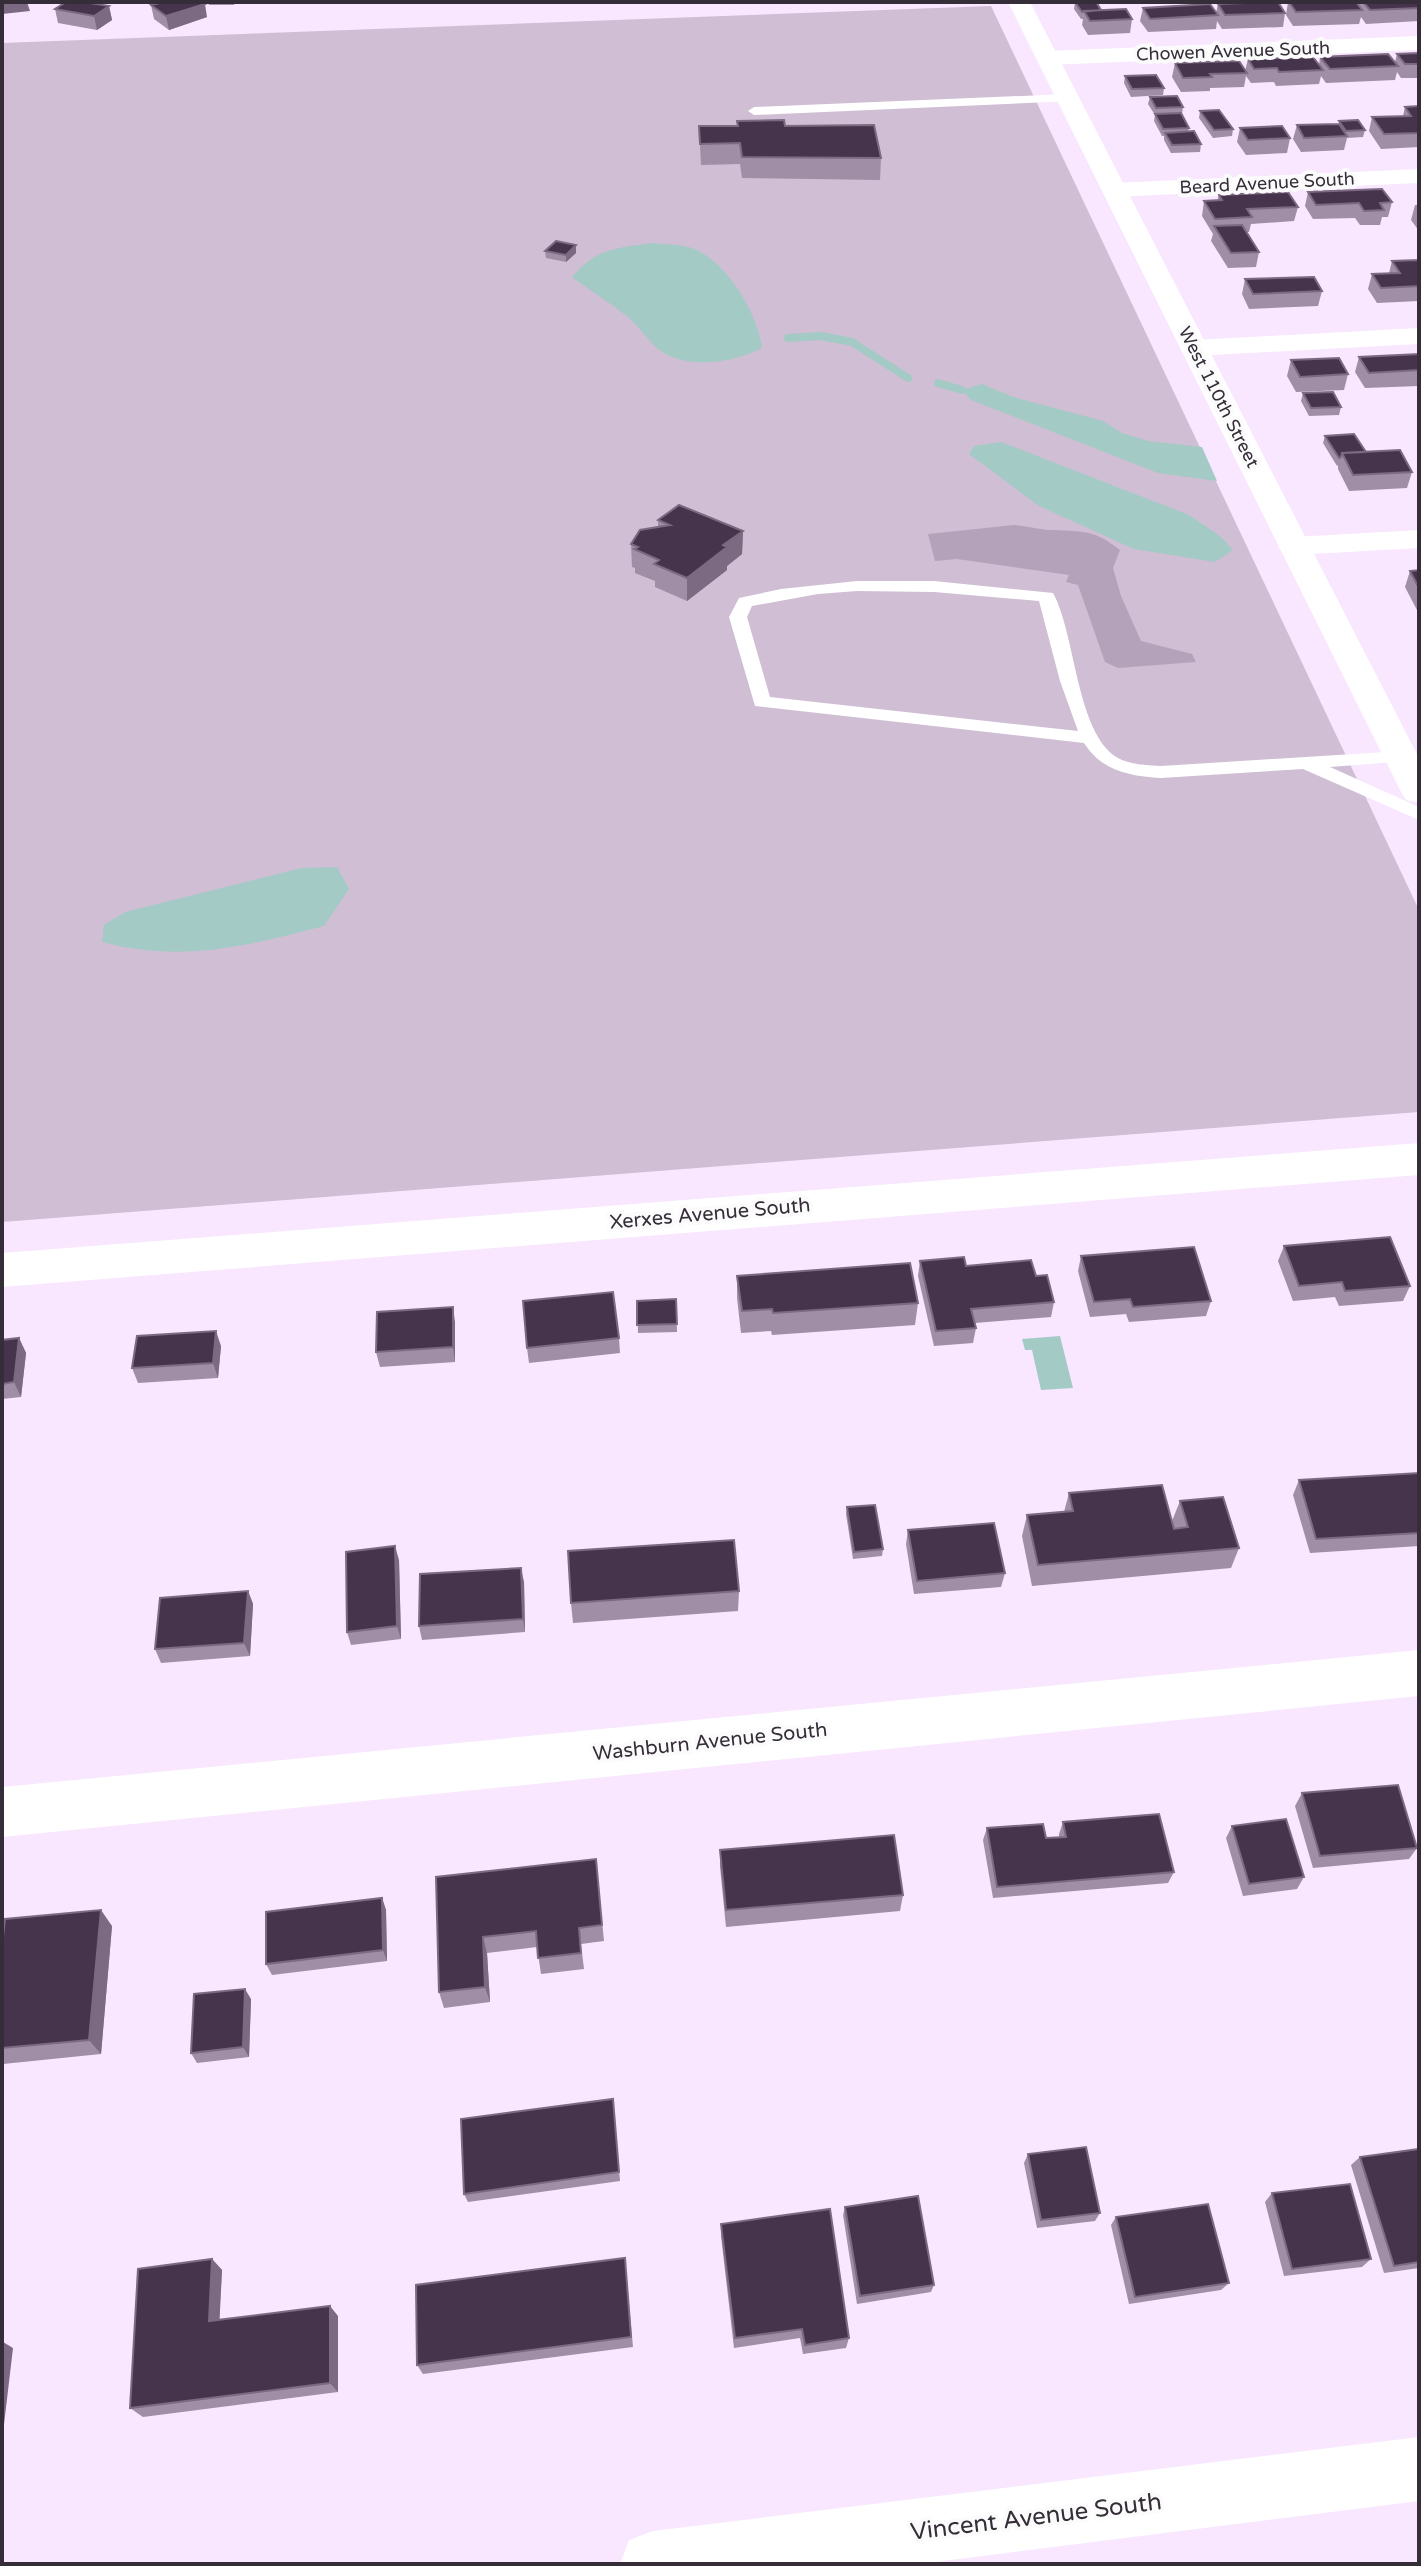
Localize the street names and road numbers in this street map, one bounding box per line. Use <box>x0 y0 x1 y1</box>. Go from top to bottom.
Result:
street label: Chowen Avenue South <box>1136 37 1330 65</box>
street label: Beard Avenue South <box>1179 167 1355 199</box>
street label: West 110th Street <box>1174 323 1264 471</box>
street label: Xerxes Avenue South <box>609 1193 811 1235</box>
street label: Washburn Avenue South <box>592 1718 828 1766</box>
street label: Vincent Avenue South <box>909 2487 1163 2547</box>

